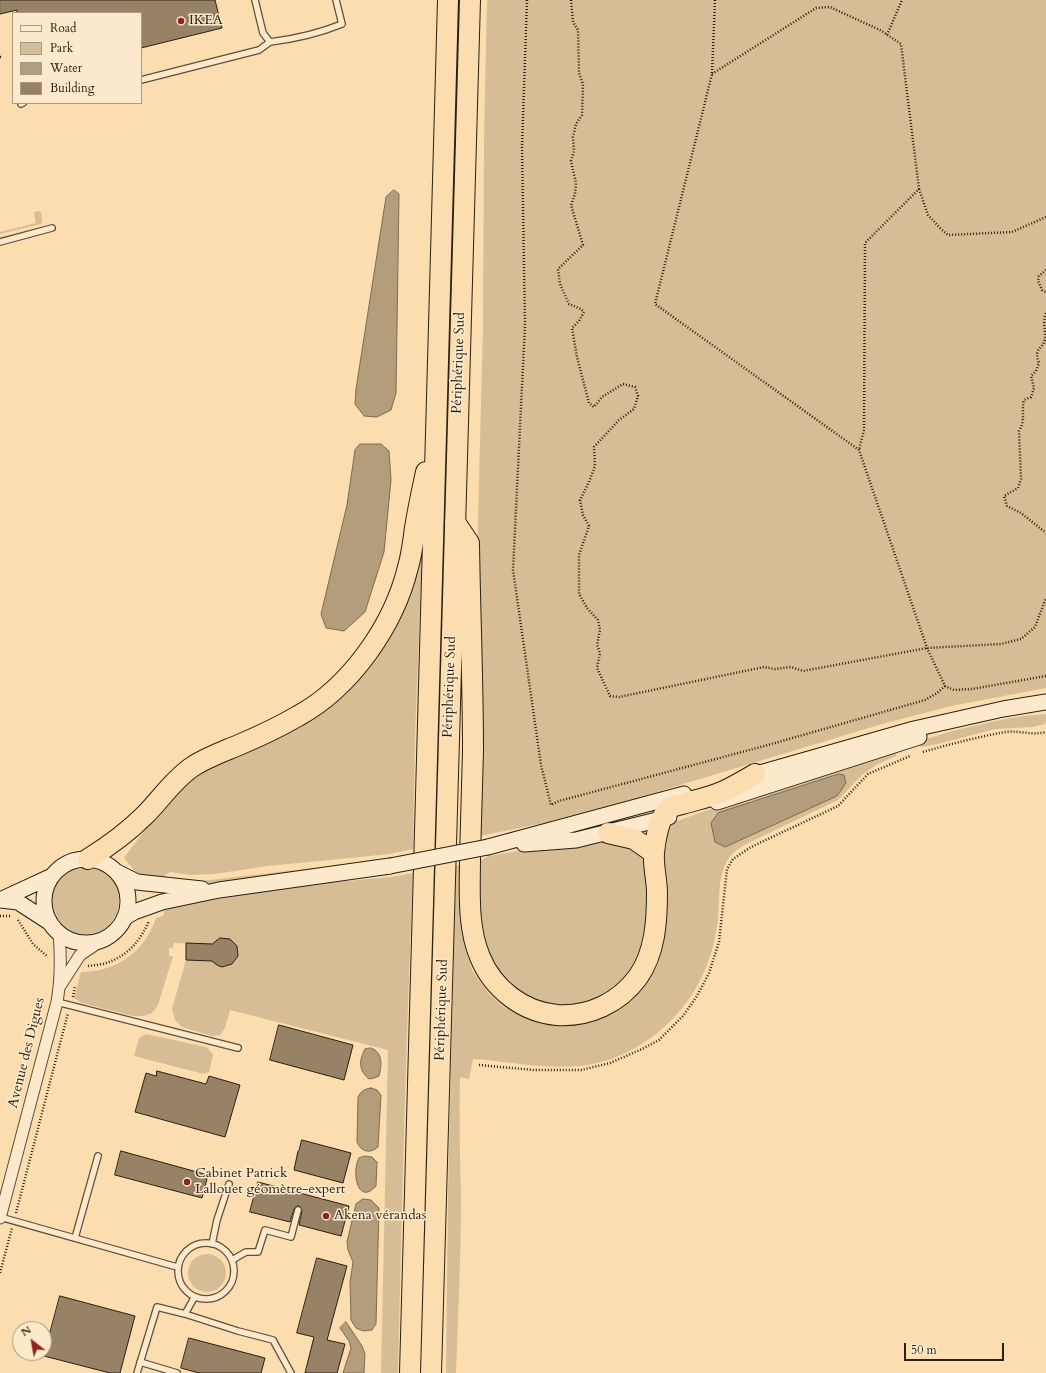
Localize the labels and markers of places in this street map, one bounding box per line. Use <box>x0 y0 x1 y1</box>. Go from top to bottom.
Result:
place label: IKEA <box>189 13 223 29</box>
marker: IKEA <box>176 16 186 26</box>
place label: Cabinet Patrick Lallouet géomètre-expert <box>195 1166 345 1198</box>
marker: Cabinet Patrick Lallouet géomètre-expert <box>182 1177 192 1187</box>
place label: Akena vérandas <box>334 1208 426 1224</box>
marker: Akena vérandas <box>321 1211 331 1221</box>

